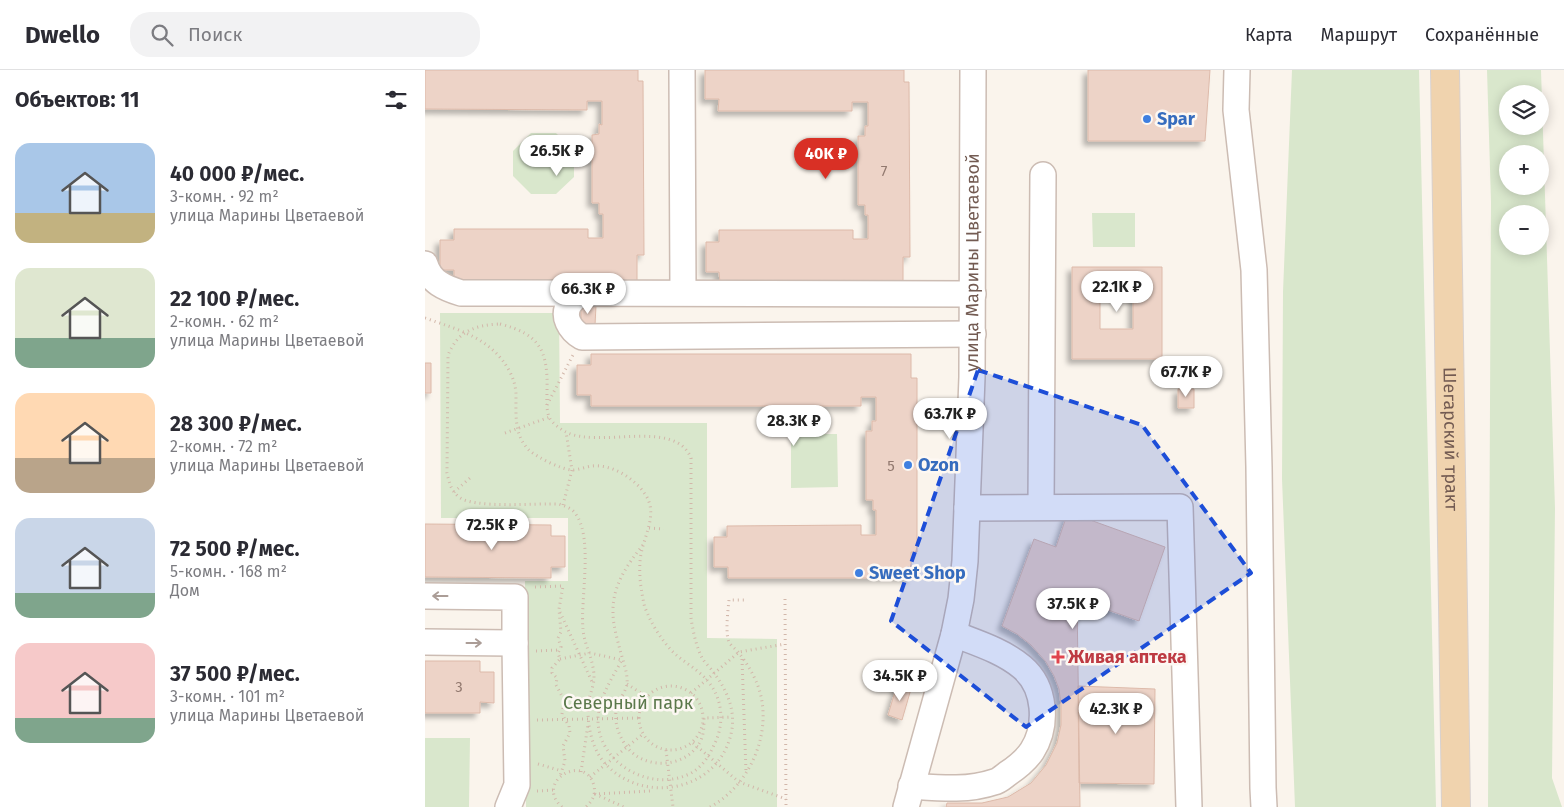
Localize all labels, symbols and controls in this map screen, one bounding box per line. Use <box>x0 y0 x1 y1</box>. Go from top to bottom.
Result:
search box <box>130 12 480 57</box>
text: Dwello <box>25 21 100 49</box>
icon: search <box>148 21 176 49</box>
text: Поиск <box>188 23 242 46</box>
text: Карта <box>1245 24 1293 46</box>
text: Маршрут <box>1321 24 1397 46</box>
text: Сохранённые <box>1425 24 1539 46</box>
map controls <box>1499 85 1549 255</box>
button: layers <box>1499 85 1549 135</box>
icon: filters <box>382 86 410 114</box>
text: Объектов: 11 <box>15 87 140 113</box>
place label: Spar <box>1157 108 1196 130</box>
marker: Spar <box>1141 113 1153 125</box>
pin: 26.5K ₽ <box>511 134 603 177</box>
pin: 40K ₽ <box>791 138 861 180</box>
text: 26.5K ₽ <box>530 141 584 160</box>
text: 40K ₽ <box>805 144 847 163</box>
button: + <box>1499 145 1549 195</box>
street label: улица Марины Цветаевой <box>961 153 984 372</box>
text: 40 000 ₽/мес. <box>170 161 304 187</box>
house number: 7 <box>881 162 888 180</box>
icon: home <box>55 163 115 223</box>
text: 3-комн. · 92 m² <box>170 187 279 206</box>
button: − <box>1499 205 1549 255</box>
text: улица Марины Цветаевой <box>170 206 364 225</box>
pin: 22.1K ₽ <box>1071 270 1163 313</box>
pin: 66.3K ₽ <box>542 272 634 315</box>
text: 22.1K ₽ <box>1092 277 1142 296</box>
text: 66.3K ₽ <box>561 279 615 298</box>
text: 22 100 ₽/мес. <box>170 286 299 312</box>
icon: home <box>55 288 115 348</box>
text: 2-комн. · 62 m² <box>170 312 279 331</box>
text: улица Марины Цветаевой <box>170 331 364 350</box>
pin: 67.7K ₽ <box>1140 356 1232 398</box>
text: 67.7K ₽ <box>1161 362 1211 381</box>
street label: Шегарский тракт <box>1438 367 1463 512</box>
pin: 63.7K ₽ <box>904 398 996 440</box>
pin: 28.3K ₽ <box>748 404 840 447</box>
text: 63.7K ₽ <box>924 404 976 423</box>
text: 28 300 ₽/мес. <box>170 411 302 437</box>
text: 28.3K ₽ <box>767 411 821 430</box>
icon: home <box>55 413 115 473</box>
text: 2-комн. · 72 m² <box>170 437 277 456</box>
place label: Ozon <box>918 454 959 476</box>
text: улица Марины Цветаевой <box>170 456 364 475</box>
house number: 5 <box>887 457 895 475</box>
marker: Ozon <box>902 459 914 471</box>
pin: 72.5K ₽ <box>446 508 538 551</box>
text: 72.5K ₽ <box>466 515 518 534</box>
text: 72 500 ₽/мес. <box>170 536 300 562</box>
icon: home <box>55 538 115 598</box>
text: 5-комн. · 168 m² <box>170 562 287 581</box>
place label: Sweet Shop <box>869 562 966 584</box>
marker: Sweet Shop <box>853 567 865 579</box>
text: Дом <box>170 581 200 600</box>
pin: 37.5K ₽ <box>1027 588 1119 630</box>
one-way arrow <box>432 591 448 601</box>
text: 37.5K ₽ <box>1047 594 1099 613</box>
one-way arrow <box>465 638 481 647</box>
place label: Живая аптека <box>1067 646 1187 668</box>
marker: Живая аптека <box>1052 651 1064 663</box>
pin: 34.5K ₽ <box>854 660 946 702</box>
text: 37 500 ₽/мес. <box>170 661 300 687</box>
icon: home <box>55 663 115 723</box>
text: 34.5K ₽ <box>873 666 927 685</box>
house number: 3 <box>455 678 463 696</box>
text: 3-комн. · 101 m² <box>170 687 285 706</box>
park label: Северный парк <box>563 692 694 714</box>
pin: 42.3K ₽ <box>1070 692 1162 735</box>
text: 42.3K ₽ <box>1090 699 1142 718</box>
text: улица Марины Цветаевой <box>170 706 364 725</box>

